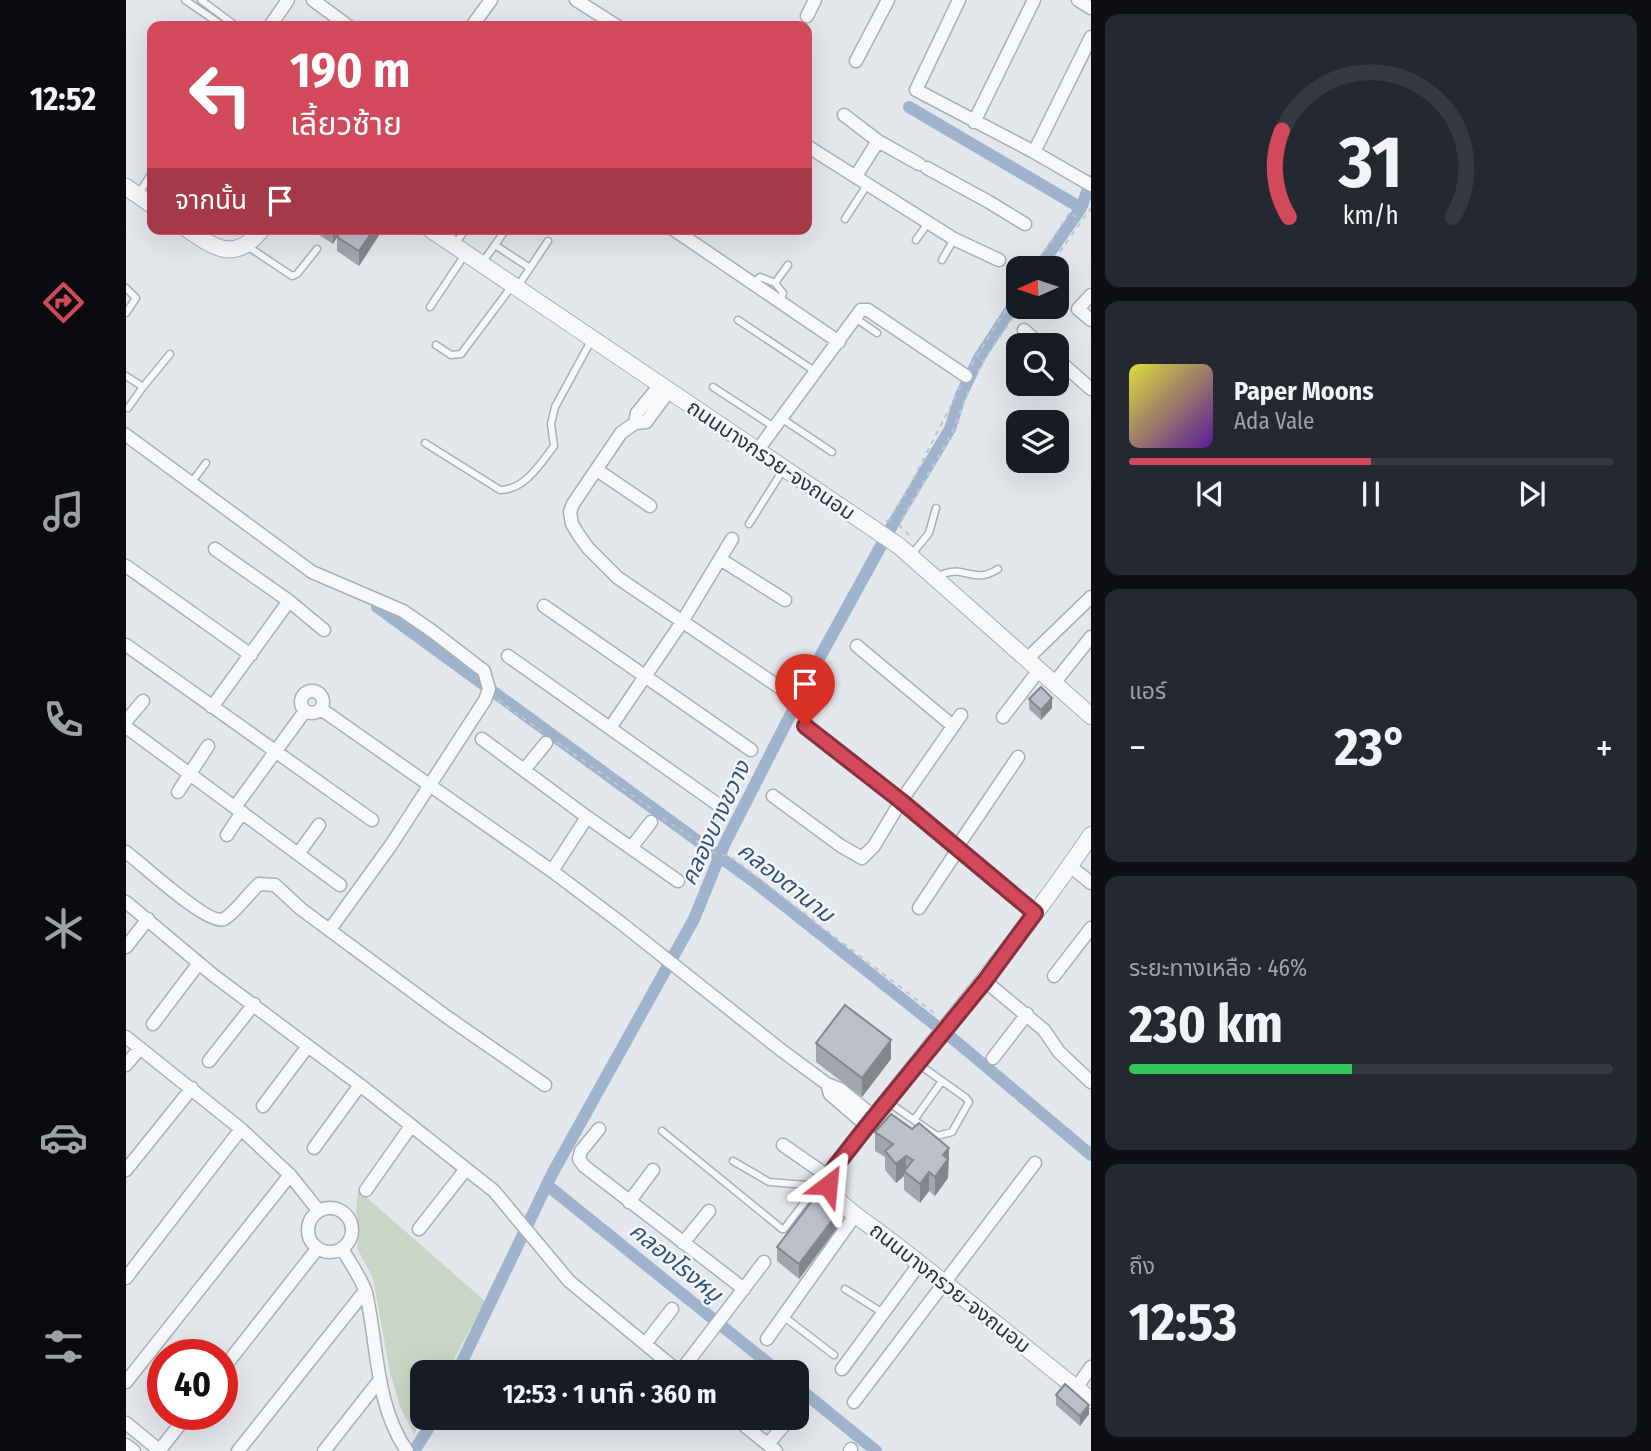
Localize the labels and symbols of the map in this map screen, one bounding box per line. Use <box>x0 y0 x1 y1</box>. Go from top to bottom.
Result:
north arrow <box>1006 256 1069 318</box>
street label: ถนนบางกรวย-จงถนอม <box>682 394 860 526</box>
pin <box>775 654 835 726</box>
water label: คลองบางขวาง <box>674 755 757 890</box>
water label: คลองตานาม <box>732 836 841 929</box>
position arrow <box>791 1148 865 1222</box>
water label: คลองโรงหมู <box>623 1216 729 1310</box>
street label: ถนนบางกรวย-จงถนอม <box>864 1217 1036 1359</box>
speed limit sign: 40 <box>147 1339 238 1430</box>

